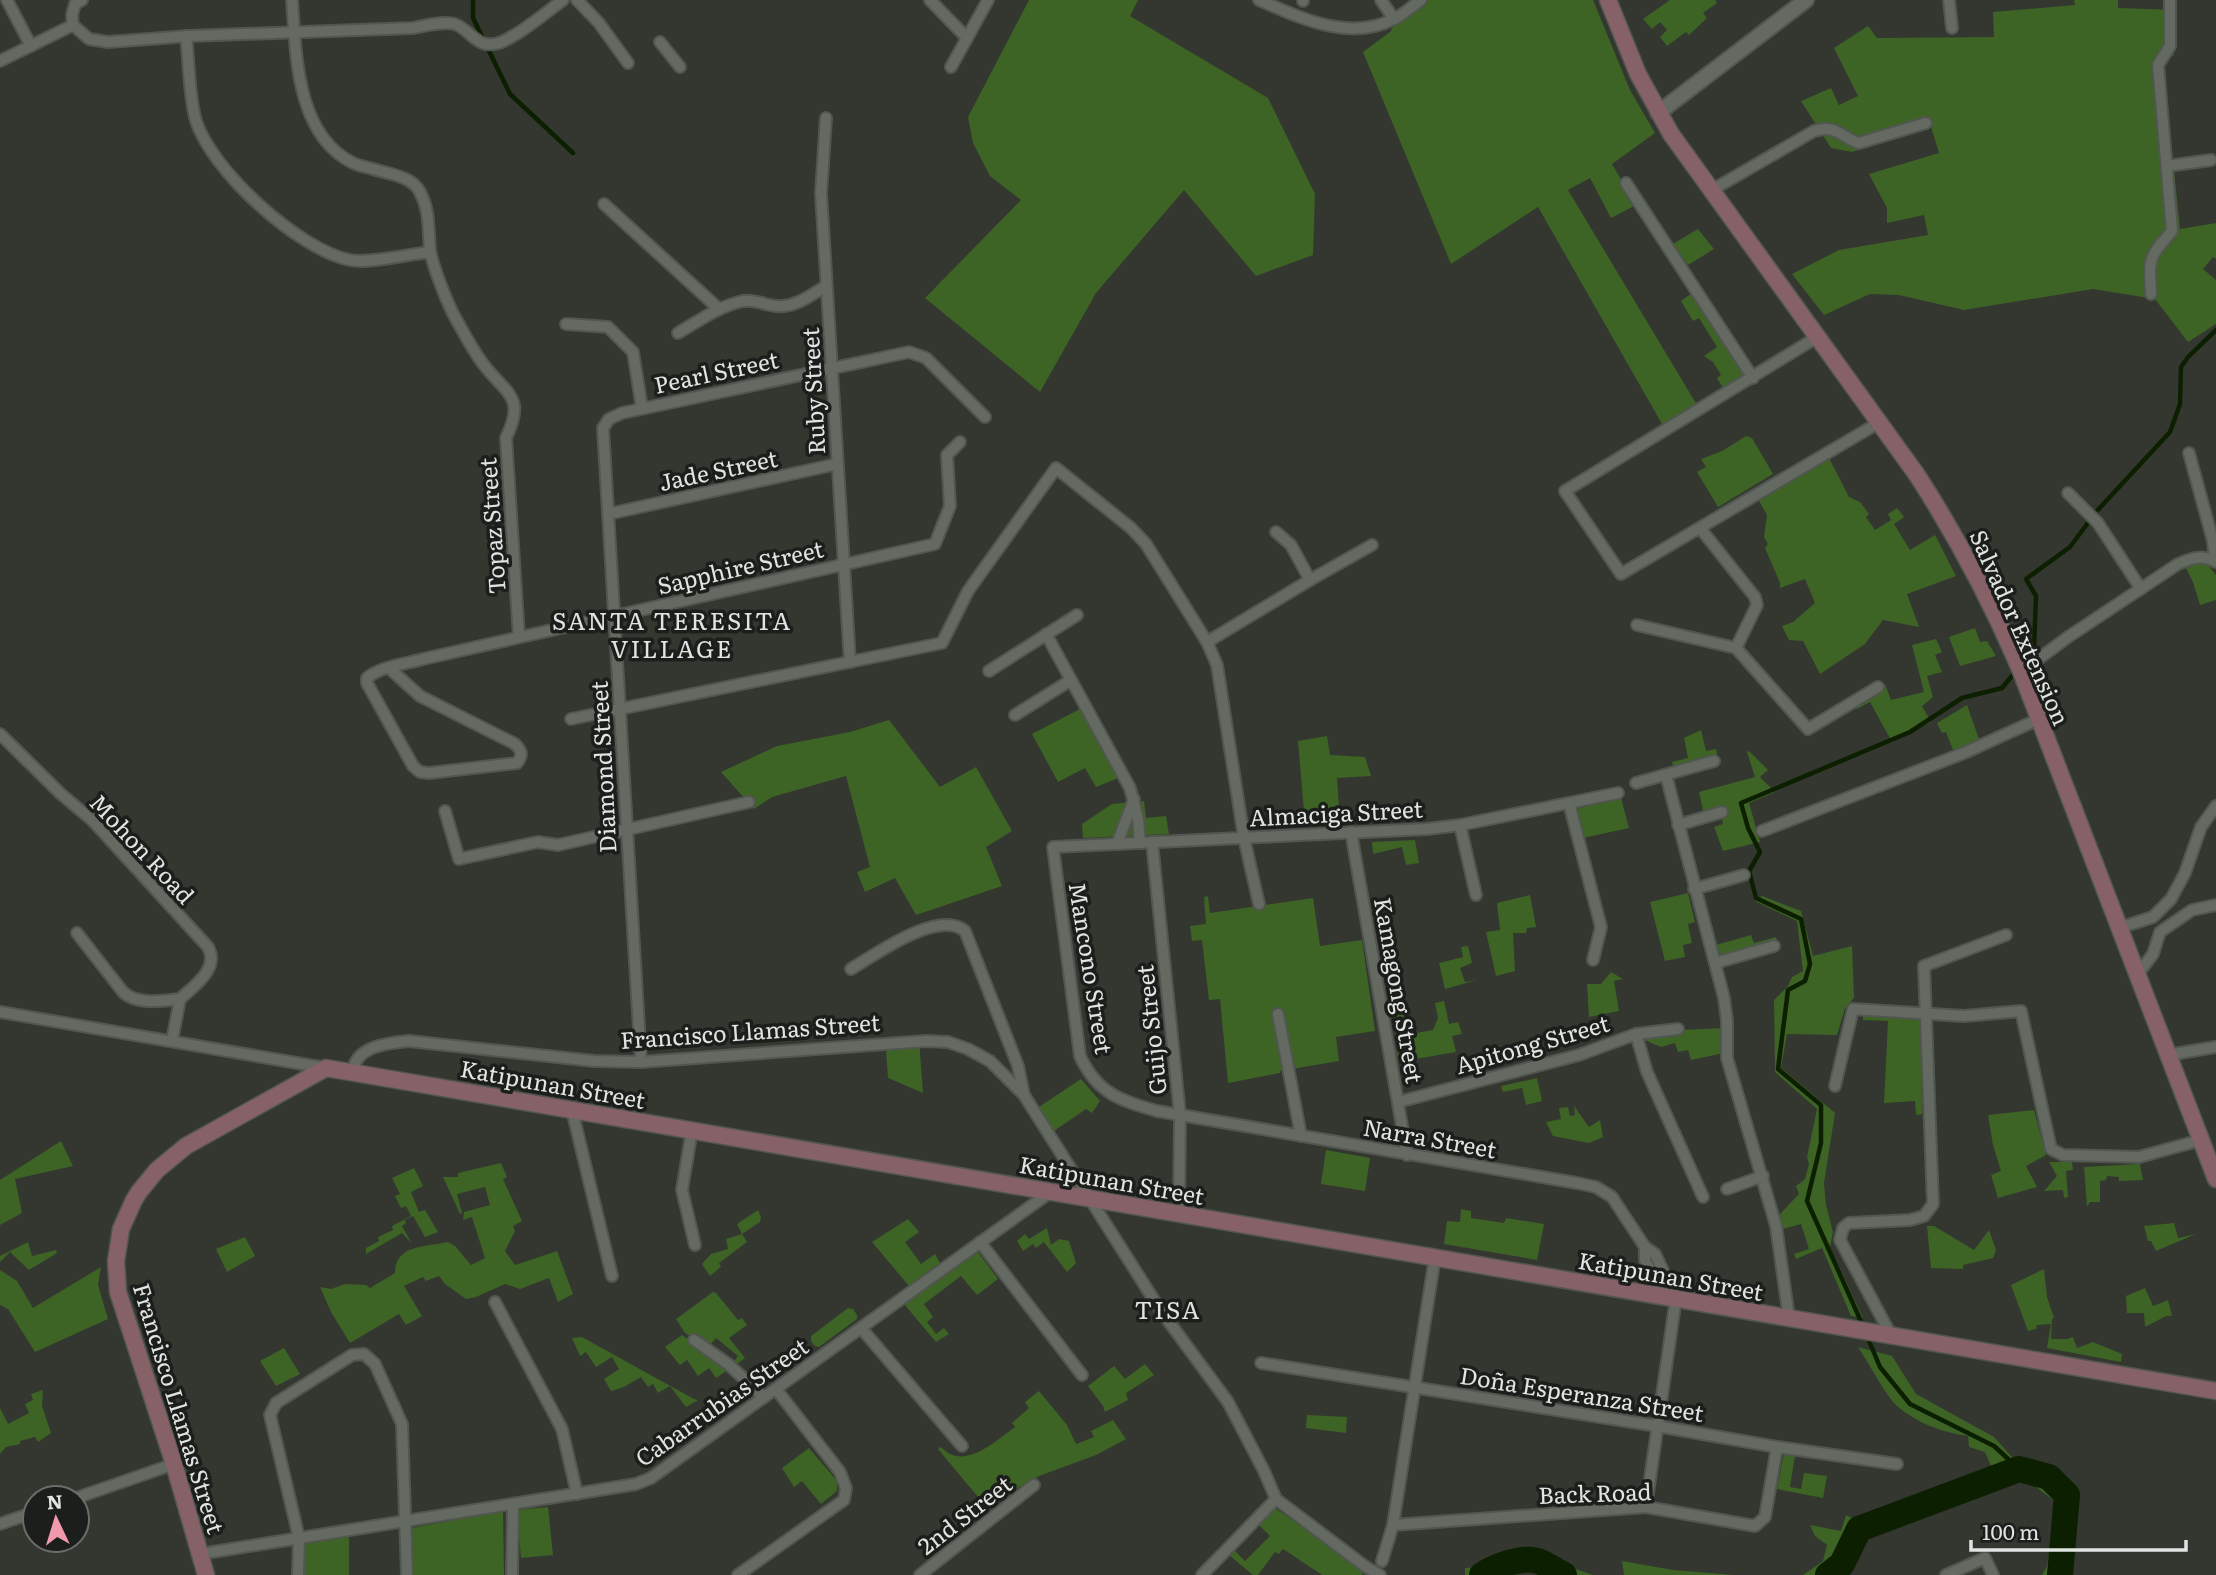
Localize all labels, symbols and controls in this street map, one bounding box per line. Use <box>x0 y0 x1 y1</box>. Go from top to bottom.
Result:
street label: Ruby Street <box>792 326 832 455</box>
street label: Pearl Street <box>651 341 782 401</box>
street label: Jade Street <box>656 440 781 498</box>
street label: Topaz Street <box>469 456 513 595</box>
street label: Salvador Extension <box>1963 524 2079 730</box>
street label: Sapphire Street <box>654 530 827 602</box>
district label: SANTA TERESITA VILLAGE <box>552 602 792 665</box>
street label: Diamond Street <box>580 679 623 854</box>
street label: Mohon Road <box>83 785 203 911</box>
street label: Almaciga Street <box>1248 790 1424 834</box>
street label: Mancono Street <box>1062 880 1122 1057</box>
street label: Kamagong Street <box>1367 894 1433 1086</box>
street label: Guijo Street <box>1126 963 1174 1097</box>
street label: Francisco Llamas Street <box>619 1004 882 1056</box>
street label: Apitong Street <box>1451 1005 1614 1081</box>
street label: Katipunan Street <box>458 1050 649 1116</box>
street label: Narra Street <box>1361 1109 1500 1166</box>
street label: Katipunan Street <box>1017 1146 1208 1212</box>
street label: Katipunan Street <box>1576 1242 1767 1308</box>
street label: Francisco Llamas Street <box>126 1279 234 1538</box>
district label: TISA <box>1134 1291 1202 1326</box>
street label: Cabarrubias Street <box>628 1328 815 1473</box>
street label: Doña Esperanza Street <box>1458 1357 1707 1429</box>
street label: 2nd Street <box>910 1466 1019 1562</box>
street label: Back Road <box>1538 1473 1652 1511</box>
north arrow <box>21 1484 91 1554</box>
text: N <box>46 1487 64 1516</box>
scale bar <box>1971 1508 2186 1552</box>
text: 100 m <box>1982 1515 2039 1546</box>

